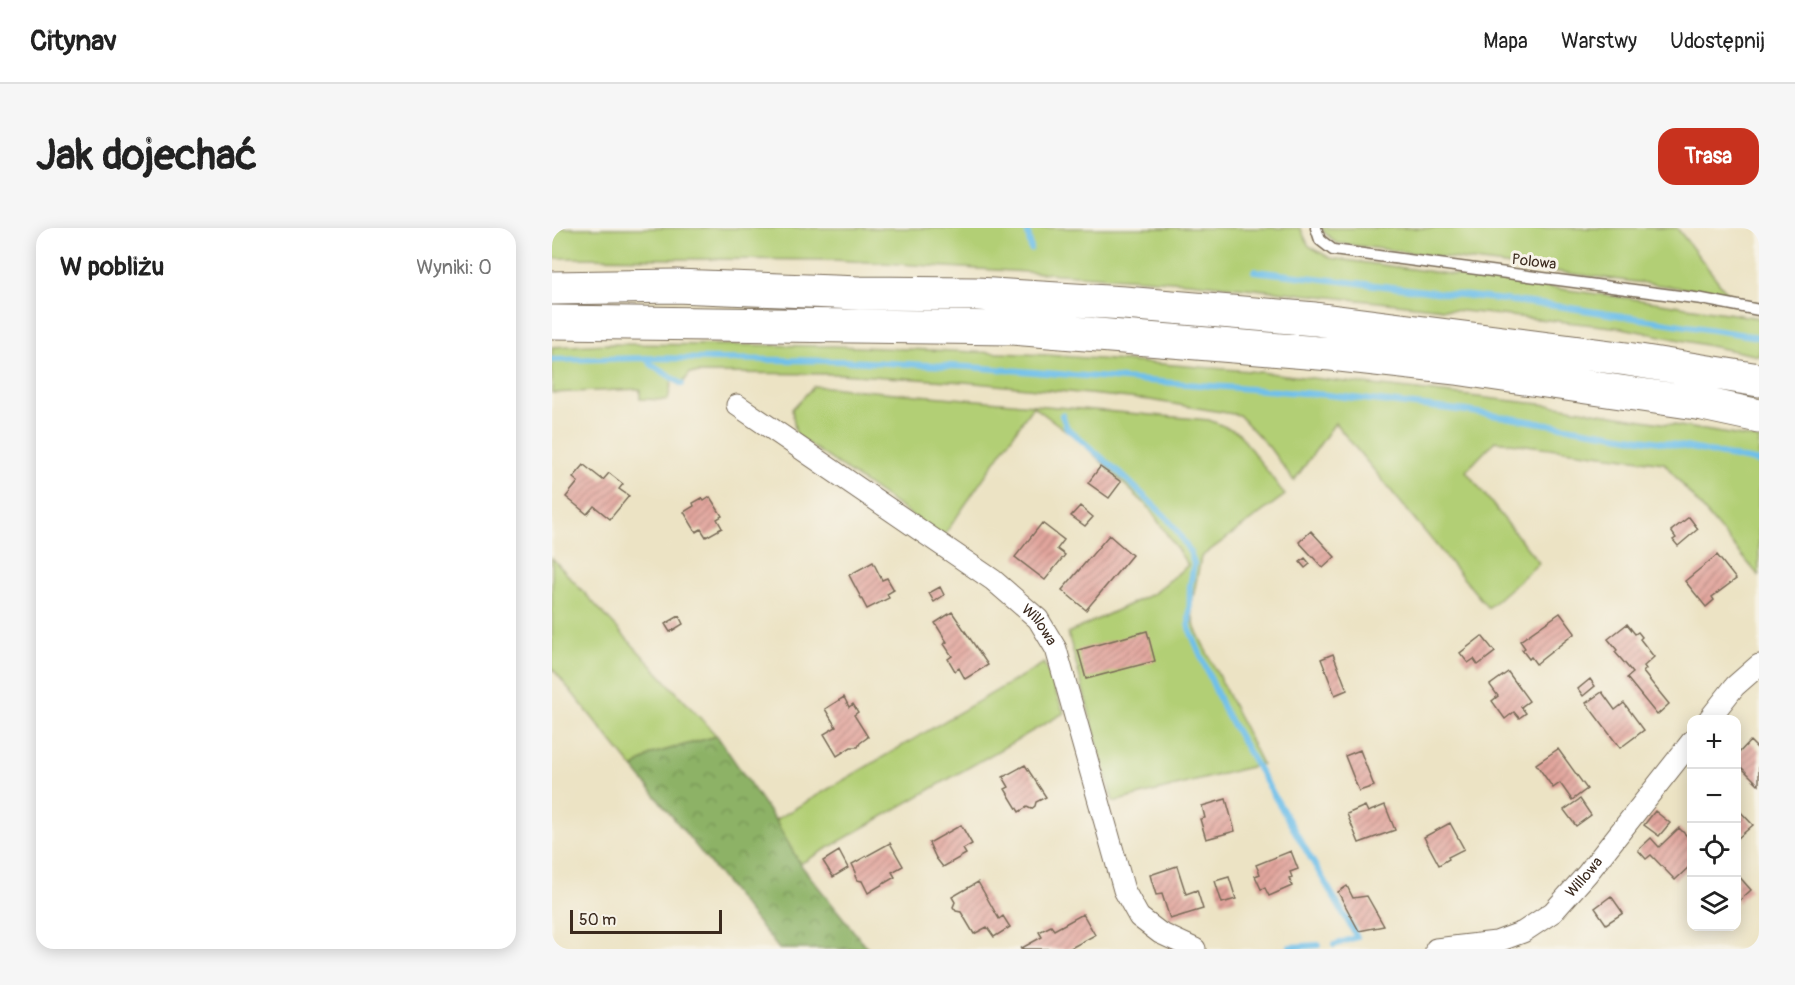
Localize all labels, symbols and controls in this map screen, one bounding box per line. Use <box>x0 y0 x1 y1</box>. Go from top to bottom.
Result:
text: Citynav <box>30 24 117 59</box>
text: Mapa <box>1483 28 1528 55</box>
text: Warstwy <box>1561 28 1637 55</box>
text: Udostępnij <box>1670 28 1765 55</box>
button: Trasa <box>1658 128 1759 185</box>
text: Jak dojechać <box>36 130 257 182</box>
street label: Polowa <box>1511 250 1557 274</box>
text: W pobliżu <box>60 251 164 283</box>
text: Wyniki: 0 <box>416 255 492 280</box>
street label: Willowa <box>1018 600 1061 649</box>
map controls <box>1687 715 1741 931</box>
button: + <box>1687 715 1741 769</box>
button: − <box>1687 769 1741 823</box>
button: locate <box>1687 823 1741 877</box>
street label: Willowa <box>1561 853 1607 901</box>
button: layers <box>1687 877 1741 931</box>
scale bar <box>570 907 722 934</box>
text: 50 m <box>579 910 616 930</box>

